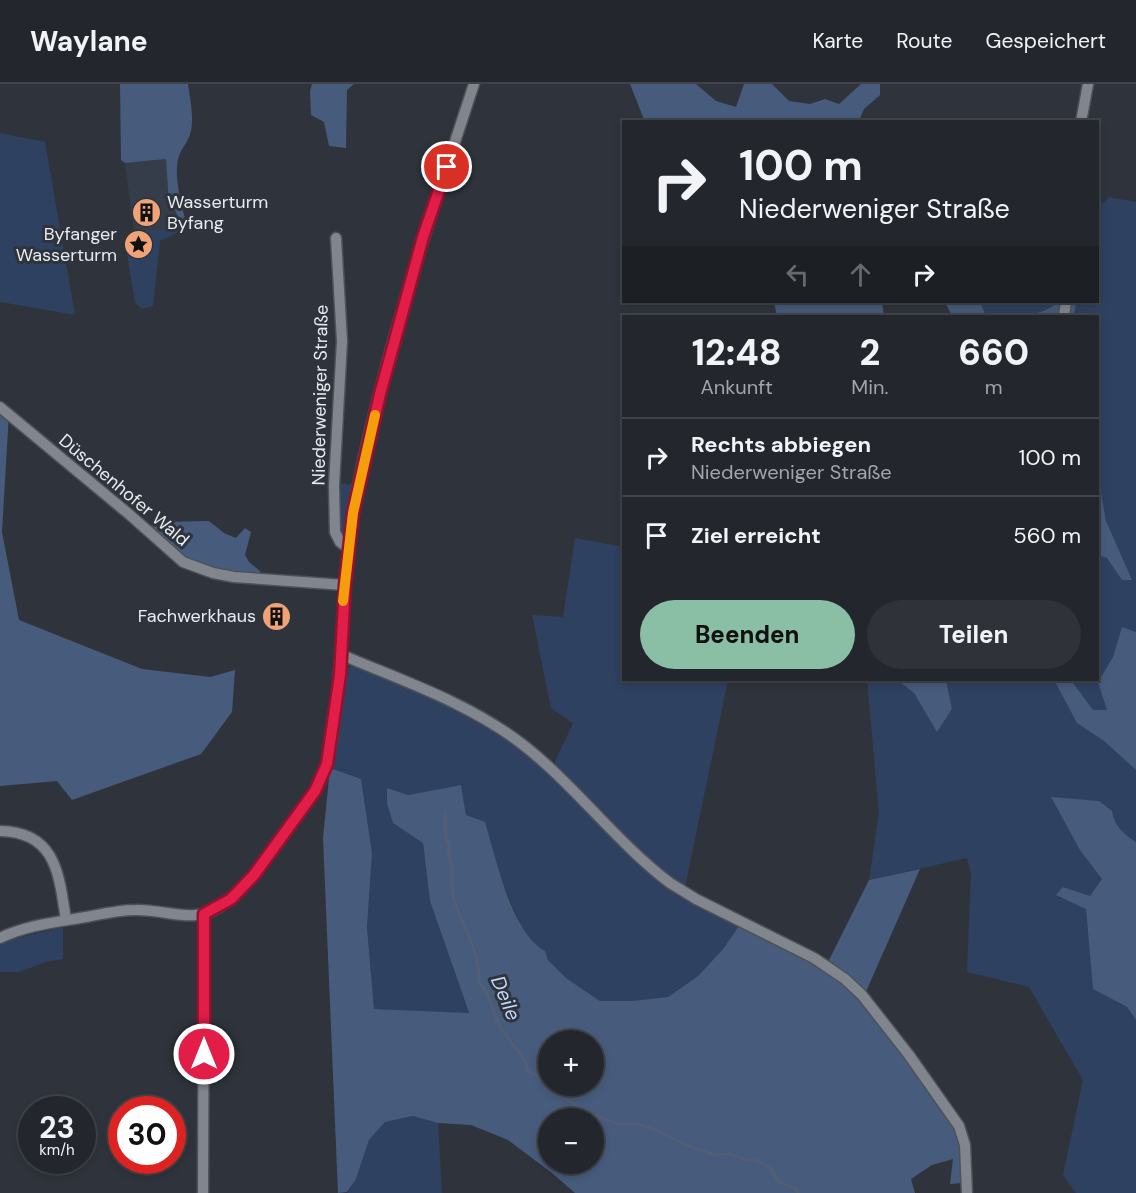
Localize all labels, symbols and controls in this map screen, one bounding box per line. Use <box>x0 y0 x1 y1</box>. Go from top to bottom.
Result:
text: Waylane <box>30 23 148 60</box>
text: Karte <box>812 27 863 55</box>
text: Route <box>896 27 952 55</box>
text: Gespeichert <box>985 27 1106 55</box>
text: 100 m <box>739 138 863 193</box>
pin <box>421 141 472 192</box>
icon: right <box>640 144 718 222</box>
icon: arrive <box>430 150 463 183</box>
place label: Wasserturm Byfang <box>167 190 268 235</box>
text: Niederweniger Straße <box>739 191 1010 226</box>
building icon: Wasserturm Byfang <box>130 196 162 228</box>
place label: Byfanger Wasserturm <box>16 222 117 267</box>
place icon: Byfanger Wasserturm <box>122 228 154 260</box>
icon: left <box>781 258 814 291</box>
icon: ahead <box>844 258 877 291</box>
icon: right <box>907 258 940 291</box>
street label: Niederweniger Straße <box>306 305 334 485</box>
text: 12:48 <box>692 329 782 376</box>
text: 2 <box>859 329 880 376</box>
text: 660 <box>958 329 1029 376</box>
text: Ankunft <box>700 374 773 400</box>
text: Min. <box>851 374 888 400</box>
text: m <box>985 374 1003 400</box>
street label: Düschenhofer Wald <box>54 428 194 552</box>
text: Rechts abbiegen <box>691 430 871 459</box>
icon: right <box>640 441 673 474</box>
text: 100 m <box>1019 443 1081 472</box>
text: Niederweniger Straße <box>691 459 892 485</box>
icon: arrive <box>640 519 673 552</box>
text: Ziel erreicht <box>691 521 821 550</box>
text: 560 m <box>1013 521 1081 550</box>
building icon: Fachwerkhaus <box>261 600 293 632</box>
button: Beenden <box>640 600 855 669</box>
button: Teilen <box>867 600 1081 669</box>
place label: Fachwerkhaus <box>138 604 256 628</box>
water label: Deile <box>485 972 527 1024</box>
position arrow <box>172 1022 236 1086</box>
map controls <box>538 1030 604 1174</box>
button: + <box>538 1030 604 1096</box>
speed limit sign: 30 <box>108 1096 186 1174</box>
text: 23 <box>39 1108 75 1147</box>
button: − <box>538 1108 604 1174</box>
text: km/h <box>39 1140 75 1160</box>

